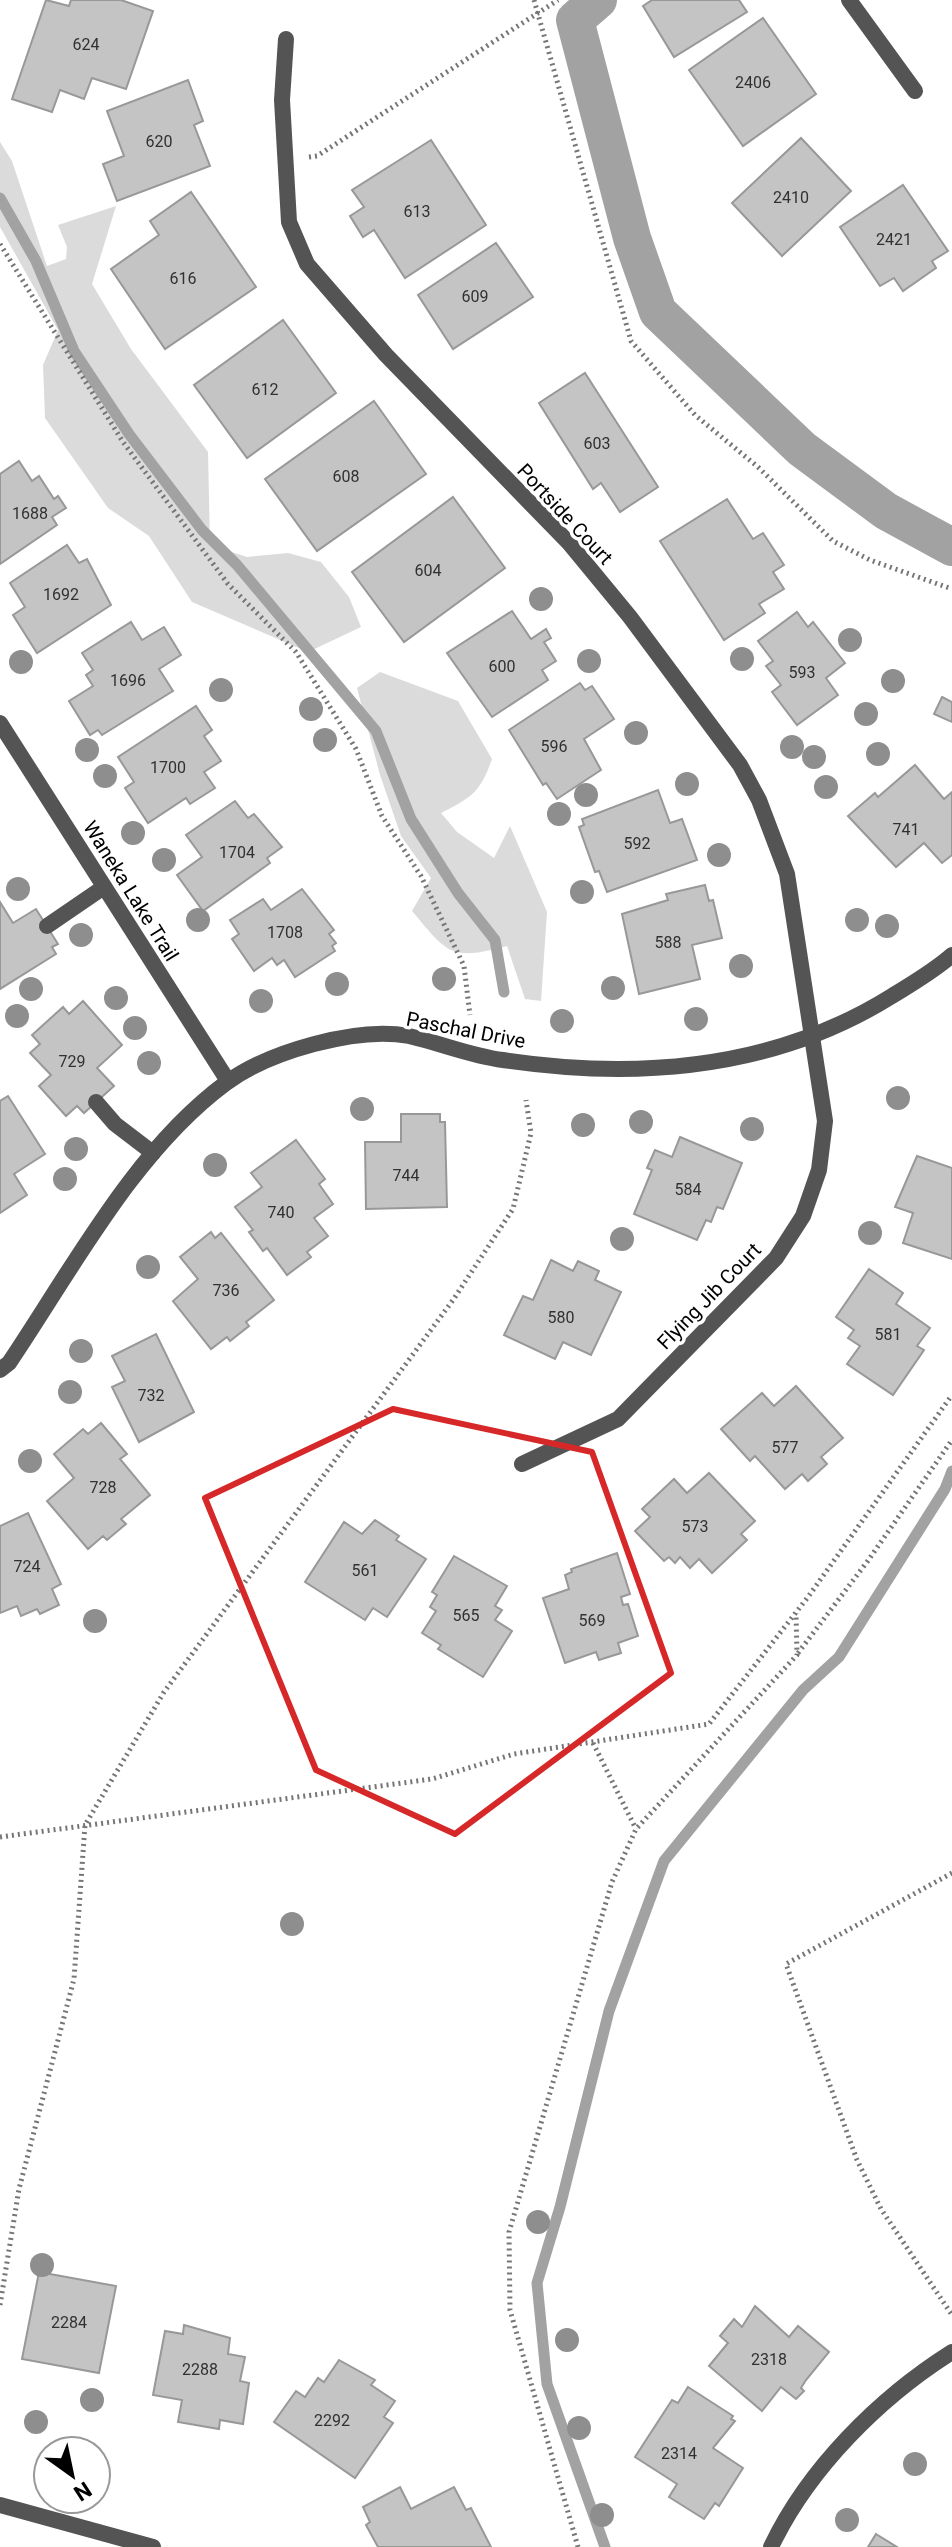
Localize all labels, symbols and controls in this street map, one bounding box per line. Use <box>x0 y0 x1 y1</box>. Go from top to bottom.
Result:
house number: 624 <box>73 35 99 54</box>
house number: 2406 <box>735 73 771 92</box>
house number: 620 <box>146 132 172 151</box>
house number: 2410 <box>773 188 809 207</box>
house number: 613 <box>404 202 430 221</box>
house number: 2421 <box>876 230 912 249</box>
house number: 616 <box>170 269 196 288</box>
house number: 609 <box>462 287 488 306</box>
house number: 612 <box>252 380 278 399</box>
house number: 603 <box>584 434 610 453</box>
street label: Portside Court <box>512 459 618 569</box>
house number: 608 <box>333 467 359 486</box>
house number: 1688 <box>12 504 48 523</box>
house number: 604 <box>415 561 441 580</box>
house number: 1692 <box>43 585 79 604</box>
house number: 600 <box>489 657 515 676</box>
house number: 593 <box>789 663 815 682</box>
house number: 1696 <box>110 671 146 690</box>
house number: 596 <box>541 737 567 756</box>
house number: 1700 <box>150 758 186 777</box>
street label: Waneka Lake Trail <box>78 816 184 966</box>
house number: 741 <box>893 820 919 839</box>
house number: 592 <box>624 834 650 853</box>
house number: 1704 <box>219 843 255 862</box>
house number: 1708 <box>267 923 303 942</box>
house number: 588 <box>655 933 681 952</box>
street label: Paschal Drive <box>404 1007 528 1053</box>
house number: 729 <box>59 1052 85 1071</box>
house number: 744 <box>393 1166 419 1185</box>
house number: 584 <box>675 1180 701 1199</box>
house number: 740 <box>268 1203 294 1222</box>
street label: Flying Jib Court <box>652 1238 766 1354</box>
house number: 736 <box>213 1281 239 1300</box>
house number: 580 <box>548 1308 574 1327</box>
house number: 581 <box>875 1325 901 1344</box>
house number: 732 <box>138 1386 164 1405</box>
house number: 577 <box>772 1438 798 1457</box>
house number: 728 <box>90 1478 116 1497</box>
house number: 573 <box>682 1517 708 1536</box>
house number: 724 <box>14 1557 40 1576</box>
house number: 561 <box>352 1561 378 1580</box>
house number: 565 <box>453 1606 479 1625</box>
house number: 569 <box>579 1611 605 1630</box>
house number: 2284 <box>51 2313 87 2332</box>
house number: 2318 <box>751 2350 787 2369</box>
house number: 2288 <box>182 2360 218 2379</box>
house number: 2292 <box>314 2411 350 2430</box>
north arrow <box>32 2435 112 2515</box>
house number: 2314 <box>661 2444 697 2463</box>
text: N <box>69 2477 96 2506</box>

